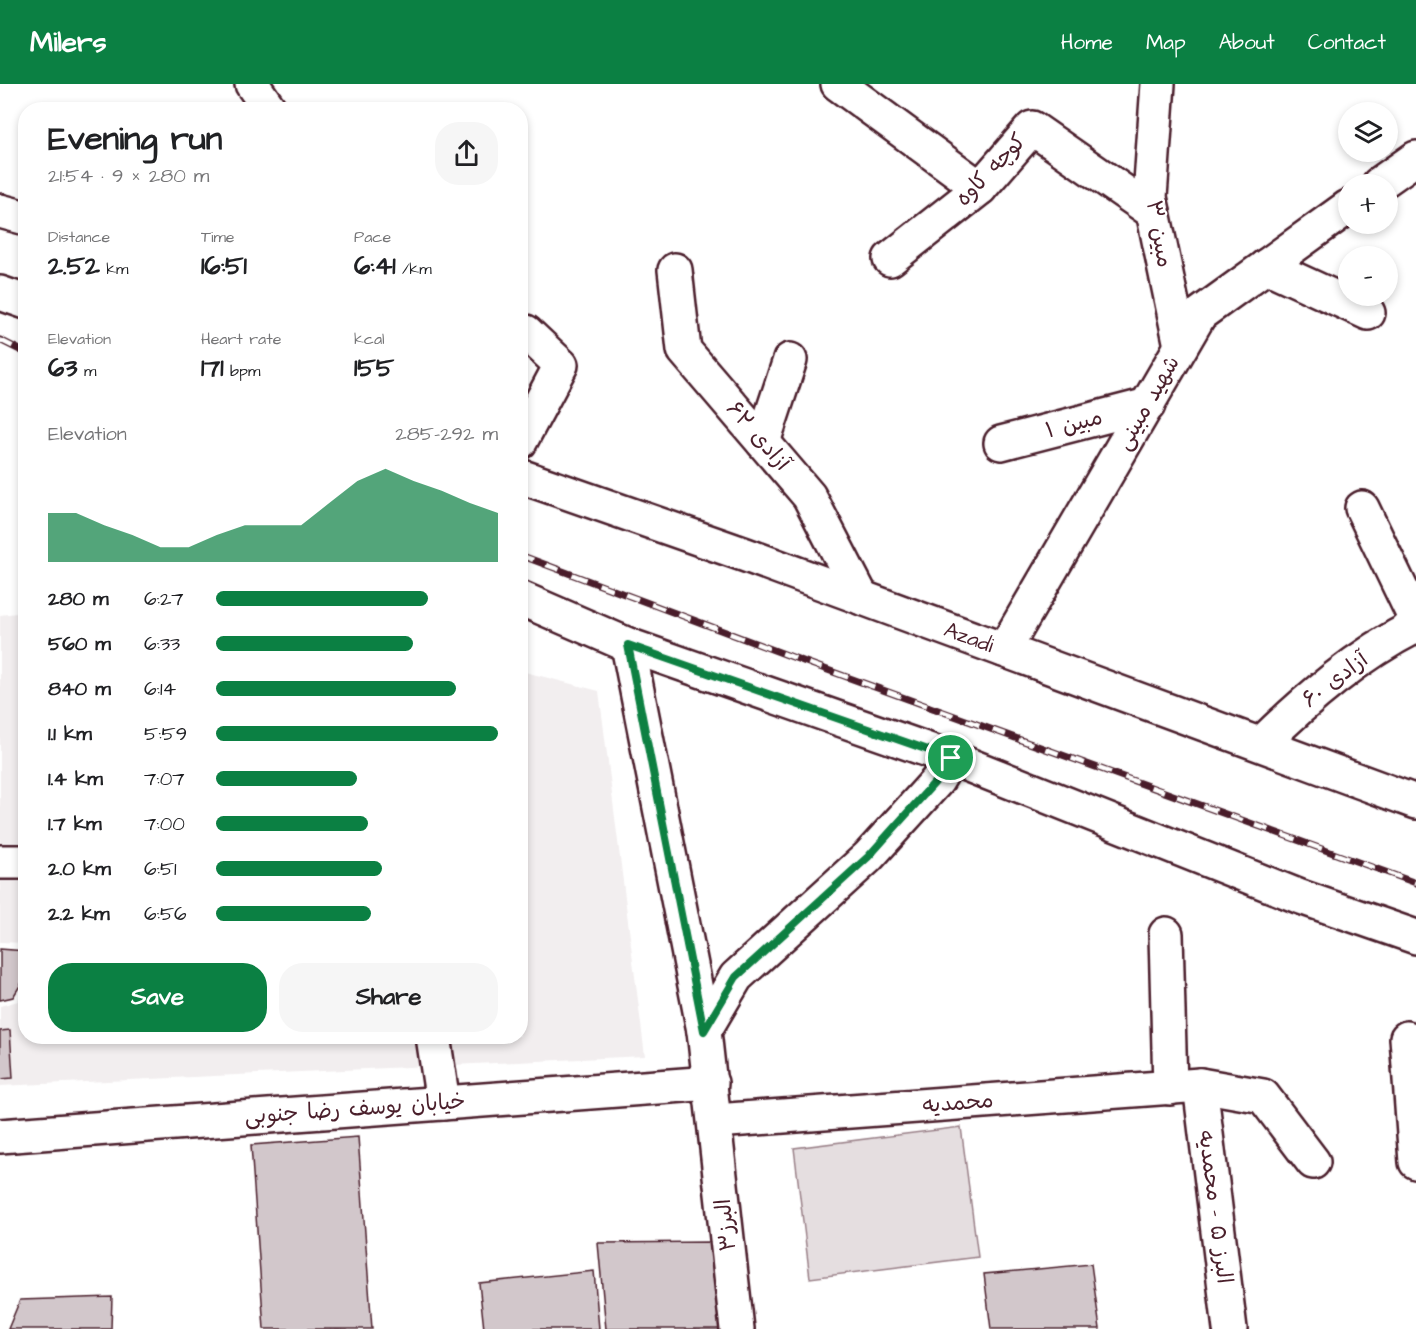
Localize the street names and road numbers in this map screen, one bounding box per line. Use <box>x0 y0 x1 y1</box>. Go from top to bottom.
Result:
street label: کوچه کاوه <box>948 127 1034 213</box>
street label: مبین ۳ <box>1138 198 1180 270</box>
street label: شهید مبینی <box>1109 350 1187 456</box>
street label: آزادی ۶۲ <box>719 394 798 479</box>
street label: مبین ۱ <box>1042 402 1106 446</box>
street label: Azadi <box>940 614 998 661</box>
street label: آزادی ۶۰ <box>1295 644 1376 715</box>
street label: محمدیه <box>922 1085 994 1121</box>
street label: خیابان یوسف رضا جنوبی <box>244 1086 466 1132</box>
street label: البرز ۵ - محمدیه <box>1190 1129 1240 1285</box>
street label: البرز۳ <box>708 1197 744 1253</box>

